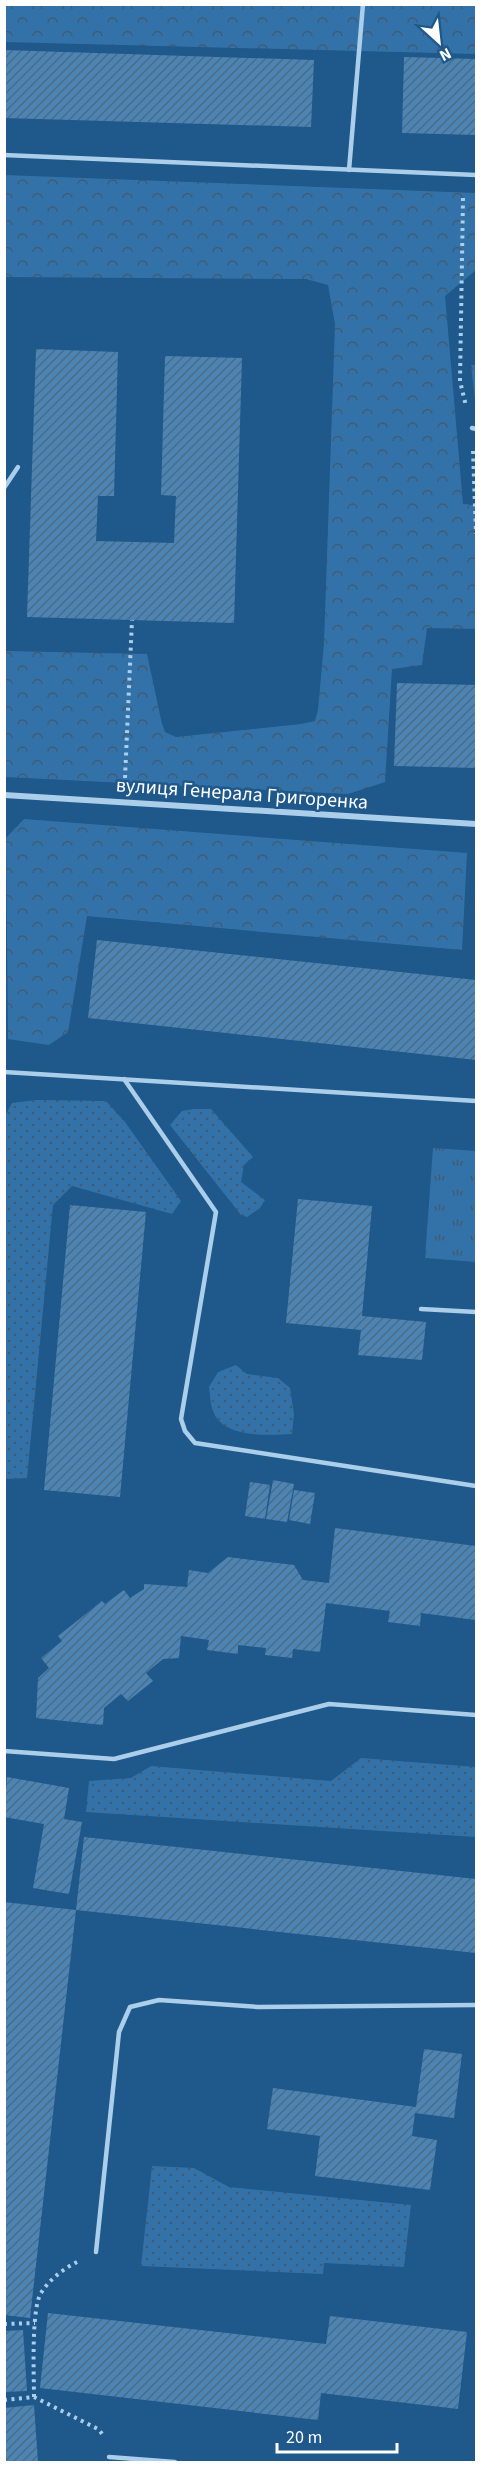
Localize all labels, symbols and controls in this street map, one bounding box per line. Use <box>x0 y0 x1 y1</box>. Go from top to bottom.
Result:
north arrow <box>409 12 469 72</box>
text: N <box>436 42 455 67</box>
street label: вулиця Генерала Григоренка <box>115 771 369 817</box>
scale bar <box>277 2416 397 2454</box>
text: 20 m <box>286 2425 322 2450</box>

